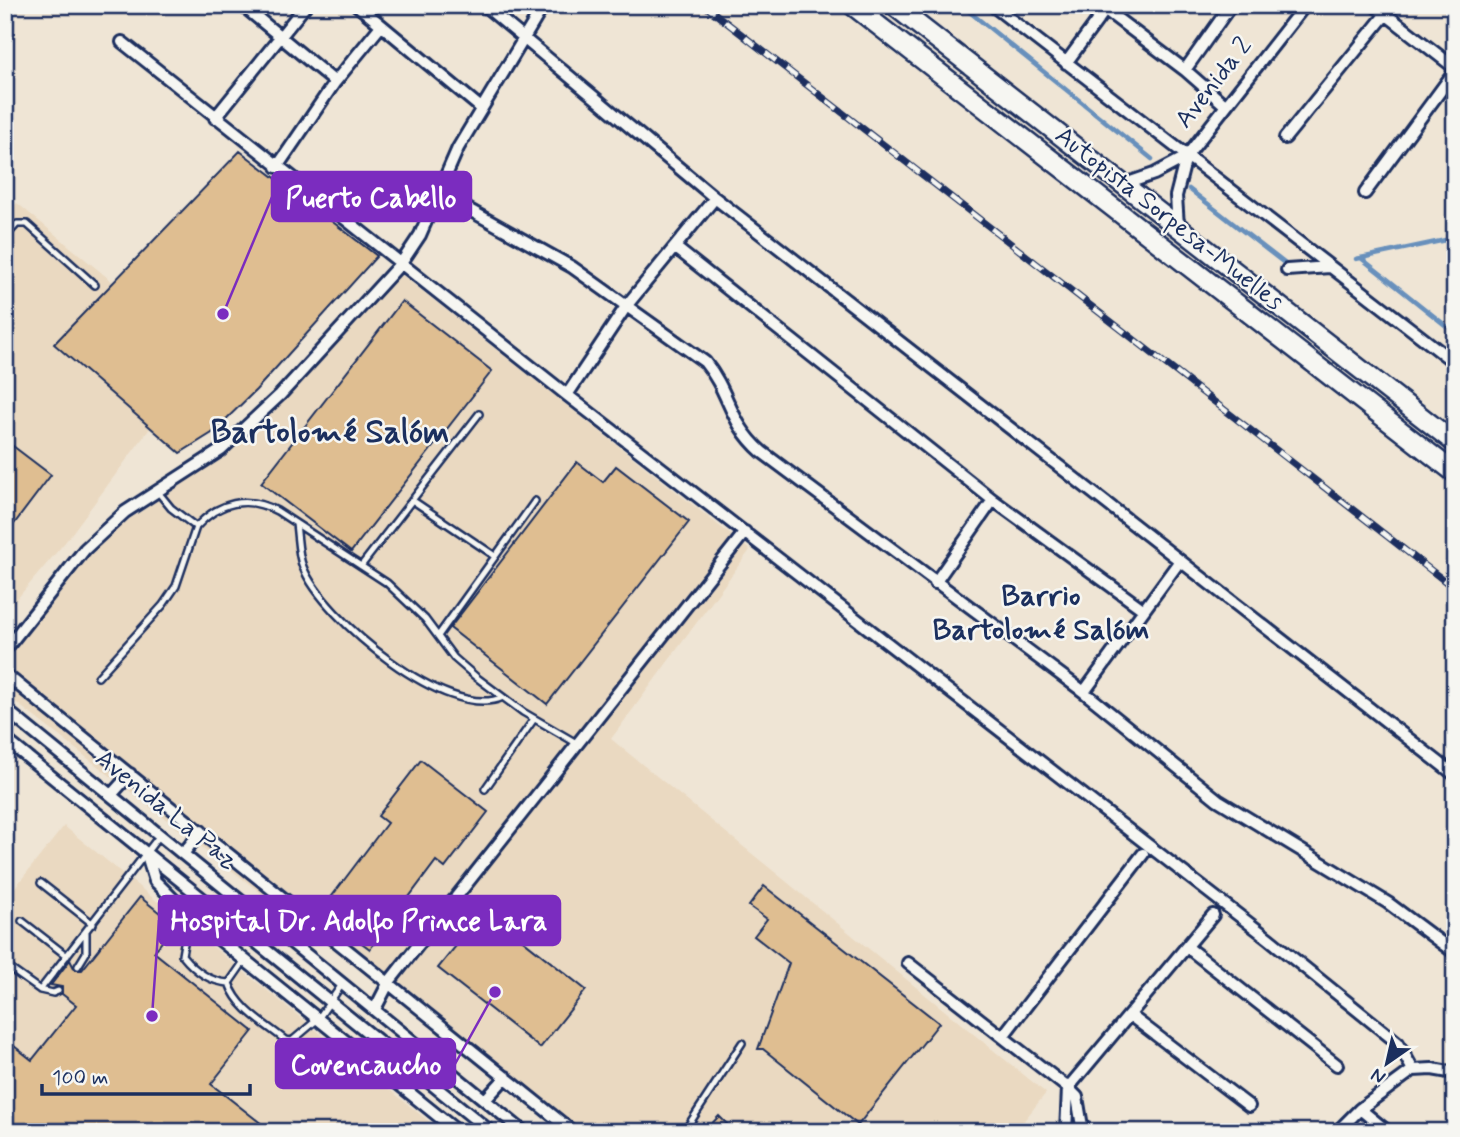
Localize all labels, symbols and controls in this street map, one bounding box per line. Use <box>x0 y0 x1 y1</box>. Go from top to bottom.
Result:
street label: Avenida 2 <box>1168 30 1260 136</box>
street label: Autopista Sorpesa-Muelles <box>1048 119 1290 319</box>
callout: Puerto Cabello <box>272 172 471 221</box>
text: Puerto Cabello <box>286 181 456 218</box>
district label: Bartolomé Salóm <box>211 411 449 455</box>
district label: Barrio Bartolomé Salóm <box>933 577 1149 650</box>
street label: Avenida La Paz <box>88 742 244 878</box>
callout: Hospital Dr. Adolfo Prince Lara <box>159 896 560 945</box>
text: Hospital Dr. Adolfo Prince Lara <box>171 904 547 944</box>
north arrow <box>1352 1028 1422 1098</box>
callout: Covencaucho <box>276 1039 455 1088</box>
text: Covencaucho <box>290 1048 442 1085</box>
scale bar <box>42 1053 250 1097</box>
text: N <box>1366 1062 1391 1090</box>
text: 100 m <box>52 1064 108 1092</box>

